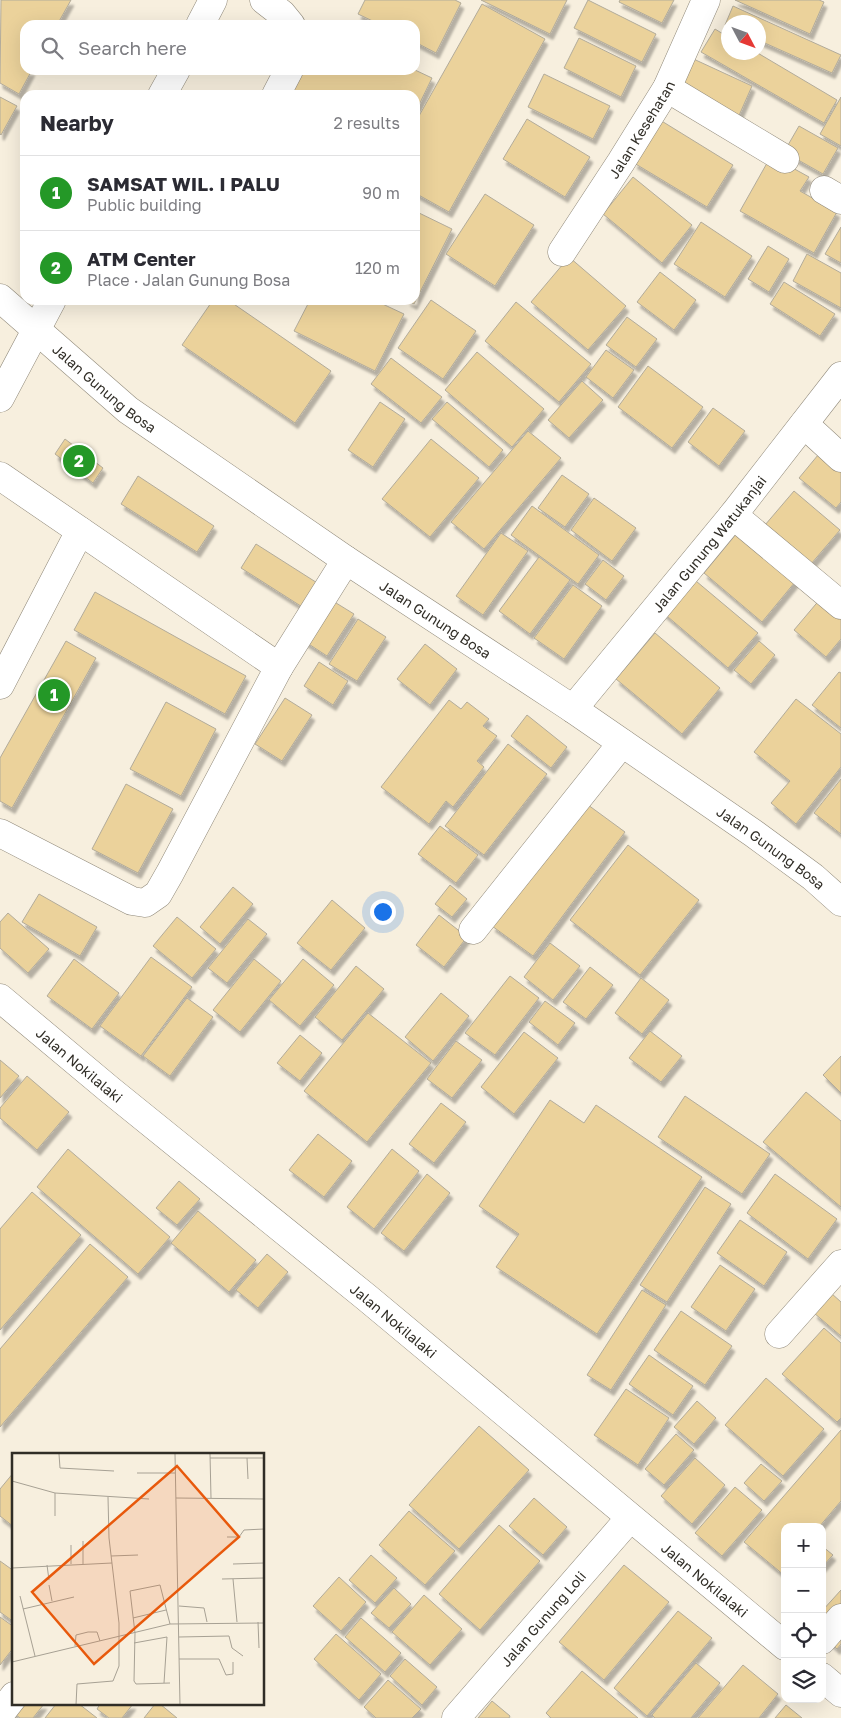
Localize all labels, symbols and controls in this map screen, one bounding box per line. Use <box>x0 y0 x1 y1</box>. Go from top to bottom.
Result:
north arrow <box>721 15 766 60</box>
search box <box>20 20 420 75</box>
icon: search <box>38 34 66 62</box>
text: Search here <box>78 36 187 59</box>
street label: Jalan Kesehatan <box>604 78 678 181</box>
text: Nearby <box>40 110 114 136</box>
text: 2 results <box>334 113 400 133</box>
text: SAMSAT WIL. I PALU <box>87 172 280 195</box>
text: 1 <box>52 183 60 203</box>
text: 90 m <box>362 183 400 203</box>
text: Public building <box>87 195 202 215</box>
text: ATM Center <box>87 247 196 270</box>
text: 2 <box>51 258 61 278</box>
text: 120 m <box>355 258 400 278</box>
text: Place · Jalan Gunung Bosa <box>87 270 290 290</box>
street label: Jalan Gunung Bosa <box>49 340 160 436</box>
pin: 2 <box>63 442 95 480</box>
street label: Jalan Gunung Watukanjai <box>648 472 769 615</box>
street label: Jalan Gunung Bosa <box>377 576 495 662</box>
pin: 1 <box>38 676 70 714</box>
street label: Jalan Gunung Bosa <box>714 802 829 892</box>
your location <box>370 899 396 925</box>
street label: Jalan Nokilalaki <box>33 1024 126 1106</box>
street label: Jalan Nokilalaki <box>347 1279 441 1361</box>
inset map <box>12 1453 265 1706</box>
map controls <box>781 1523 826 1703</box>
button: + <box>781 1523 826 1568</box>
street label: Jalan Nokilalaki <box>658 1539 752 1620</box>
street label: Jalan Gunung Loli <box>497 1567 589 1670</box>
button: − <box>781 1568 826 1613</box>
button: locate <box>781 1613 826 1658</box>
button: layers <box>781 1658 826 1703</box>

